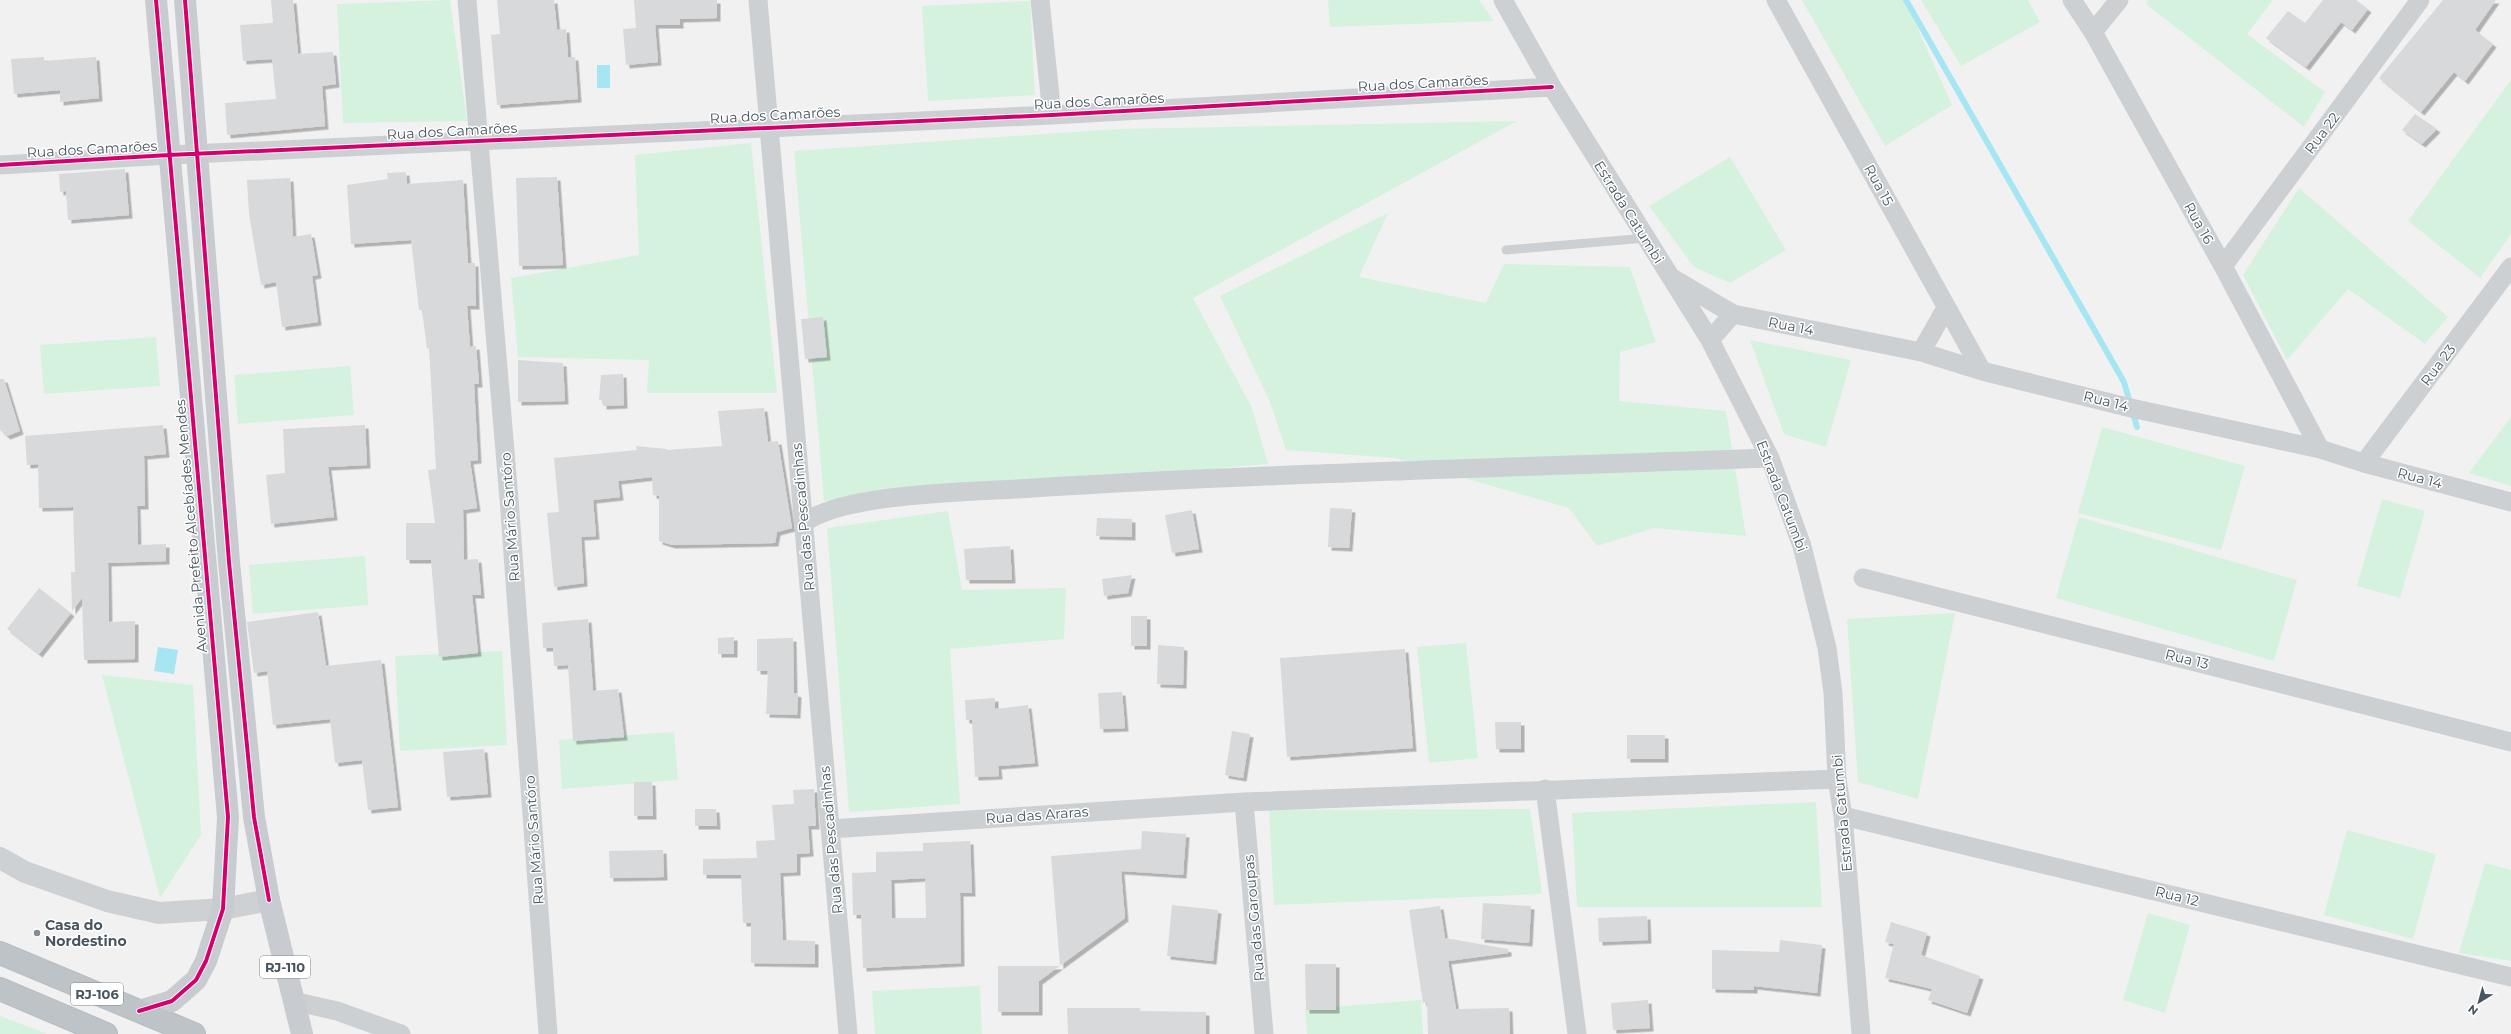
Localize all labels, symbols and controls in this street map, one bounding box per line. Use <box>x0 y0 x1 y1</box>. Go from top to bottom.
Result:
street label: Rua dos Camarões <box>1357 71 1489 95</box>
street label: Rua dos Camarões <box>1033 89 1165 113</box>
street label: Rua dos Camarões <box>709 103 841 127</box>
street label: Rua 22 <box>2301 109 2343 157</box>
street label: Rua dos Camarões <box>386 119 518 143</box>
street label: Rua dos Camarões <box>26 137 158 161</box>
street label: Estrada Catumbi <box>1590 157 1668 267</box>
street label: Rua 15 <box>1860 161 1898 209</box>
street label: Rua 16 <box>2180 199 2218 247</box>
street label: Rua 14 <box>1767 313 1816 339</box>
street label: Rua 23 <box>2417 341 2459 389</box>
street label: Rua 14 <box>2082 387 2131 415</box>
street label: Avenida Prefeito Alcebíades Mendes <box>171 398 211 654</box>
street label: Estrada Catumbi <box>1752 438 1812 554</box>
street label: Rua das Pescadinhas <box>788 442 818 592</box>
street label: Rua Mário Santóro <box>496 452 523 582</box>
street label: Rua 14 <box>2396 463 2445 493</box>
street label: Rua 13 <box>2163 645 2211 673</box>
street label: Estrada Catumbi <box>1828 754 1856 872</box>
street label: Rua das Pescadinhas <box>816 765 846 915</box>
street label: Rua Mário Santóro <box>520 775 547 905</box>
street label: Rua das Araras <box>985 802 1089 828</box>
street label: Rua das Garoupas <box>1239 854 1268 982</box>
street label: Rua 12 <box>2153 882 2201 910</box>
place label: Casa do Nordestino <box>45 916 127 950</box>
marker: Casa do Nordestino <box>32 928 42 938</box>
road number: RJ-110 <box>260 956 310 978</box>
north arrow <box>2459 982 2499 1022</box>
road number: RJ-106 <box>71 983 123 1005</box>
text: N <box>2465 1002 2481 1018</box>

